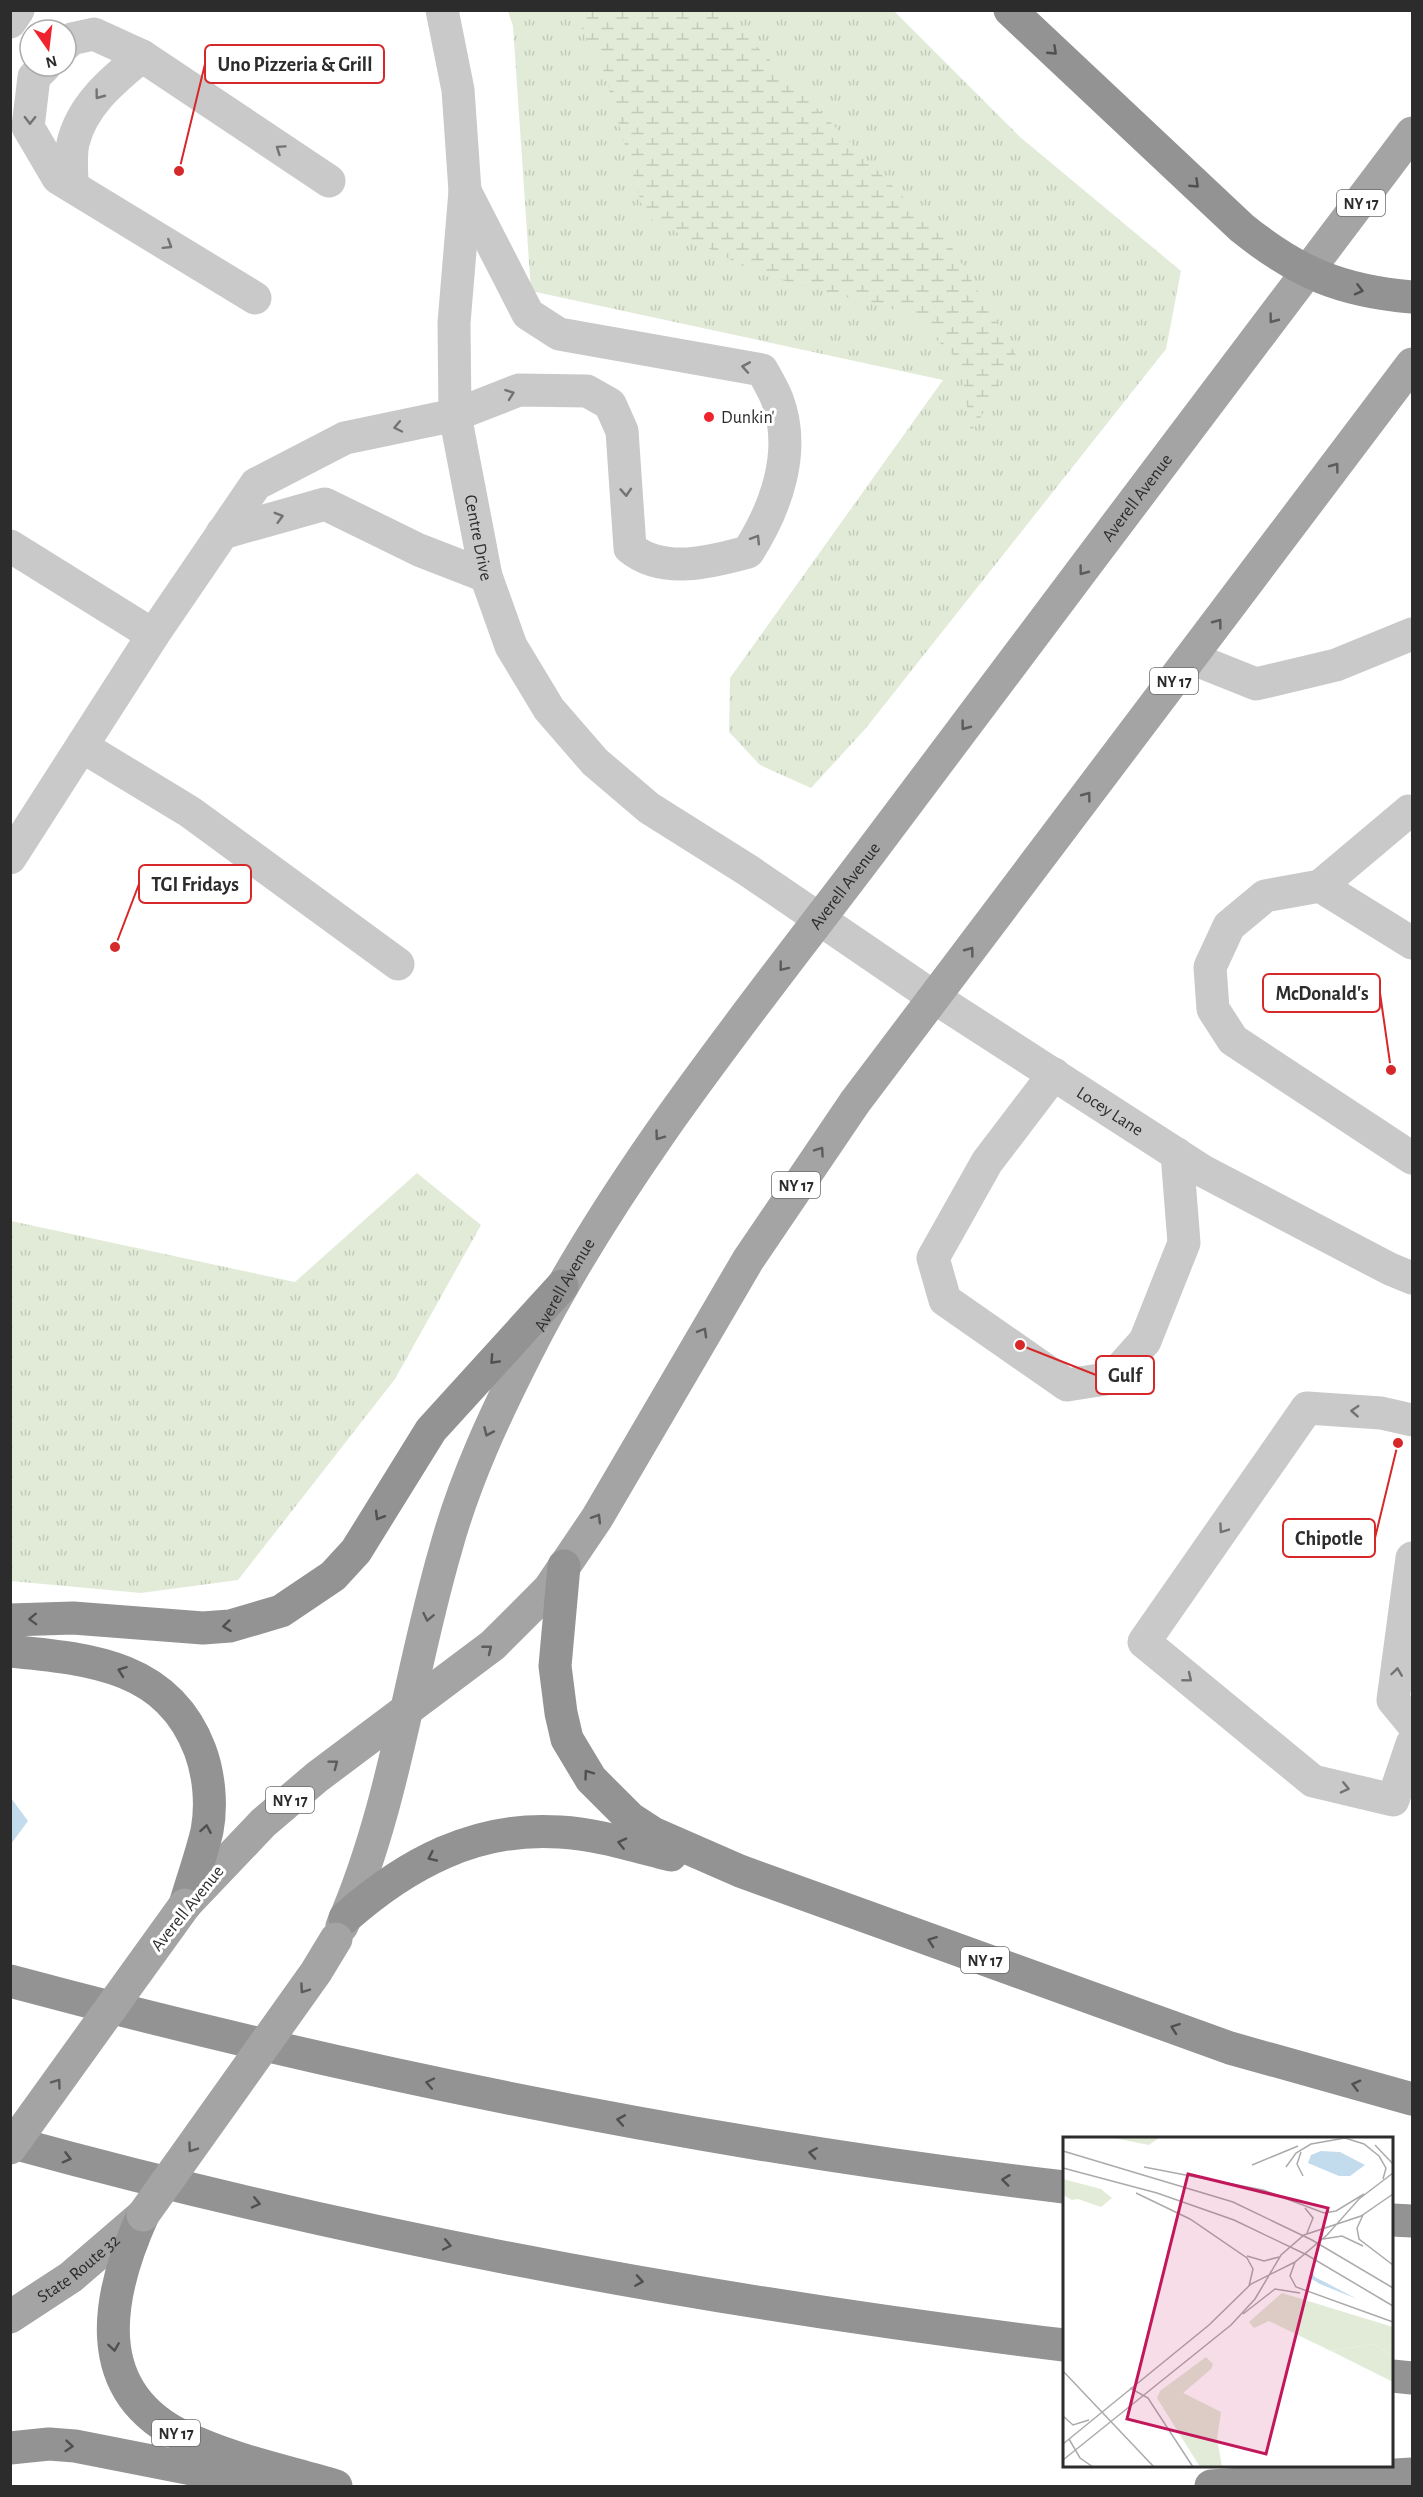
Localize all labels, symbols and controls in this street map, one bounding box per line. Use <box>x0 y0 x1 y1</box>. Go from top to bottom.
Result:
north arrow <box>18 18 78 78</box>
one-way arrow <box>1045 43 1056 54</box>
callout: Uno Pizzeria & Grill <box>205 45 384 83</box>
text: N <box>44 52 59 71</box>
text: Uno Pizzeria & Grill <box>218 55 372 75</box>
one-way arrow <box>95 89 106 100</box>
one-way arrow <box>24 116 36 125</box>
one-way arrow <box>276 145 287 156</box>
one-way arrow <box>1188 177 1199 188</box>
road number: NY 17 <box>1337 190 1385 216</box>
one-way arrow <box>162 238 172 250</box>
one-way arrow <box>1354 283 1364 296</box>
one-way arrow <box>1270 313 1281 324</box>
one-way arrow <box>742 361 752 374</box>
one-way arrow <box>504 389 515 401</box>
place label: Dunkin' <box>721 409 775 427</box>
marker: Dunkin' <box>702 410 716 424</box>
one-way arrow <box>394 420 404 433</box>
street label: Averell Avenue <box>1099 451 1176 545</box>
one-way arrow <box>1327 463 1338 474</box>
one-way arrow <box>620 488 633 497</box>
street label: Centre Drive <box>461 493 495 583</box>
one-way arrow <box>274 512 284 525</box>
one-way arrow <box>749 535 761 545</box>
one-way arrow <box>1079 564 1090 575</box>
one-way arrow <box>1210 619 1221 630</box>
road number: NY 17 <box>1150 668 1198 694</box>
one-way arrow <box>961 720 972 731</box>
one-way arrow <box>1080 791 1091 802</box>
street label: Averell Avenue <box>807 840 884 933</box>
callout: TGI Fridays <box>139 865 251 903</box>
text: TGI Fridays <box>151 875 239 895</box>
one-way arrow <box>963 947 974 958</box>
one-way arrow <box>779 960 790 971</box>
callout: McDonald's <box>1263 974 1380 1012</box>
text: McDonald's <box>1275 984 1369 1004</box>
street label: Locey Lane <box>1073 1084 1146 1140</box>
one-way arrow <box>655 1129 666 1140</box>
one-way arrow <box>813 1147 824 1158</box>
road number: NY 17 <box>772 1172 820 1198</box>
street label: Averell Avenue <box>531 1235 599 1335</box>
one-way arrow <box>696 1328 707 1338</box>
one-way arrow <box>491 1353 502 1364</box>
callout: Gulf <box>1096 1356 1154 1394</box>
text: Gulf <box>1108 1366 1143 1386</box>
one-way arrow <box>1350 1405 1359 1418</box>
one-way arrow <box>483 1425 495 1436</box>
one-way arrow <box>374 1510 386 1520</box>
one-way arrow <box>589 1514 601 1524</box>
callout: Chipotle <box>1283 1519 1375 1557</box>
one-way arrow <box>1219 1522 1230 1533</box>
text: Chipotle <box>1295 1529 1363 1549</box>
one-way arrow <box>422 1612 435 1622</box>
one-way arrow <box>28 1613 37 1626</box>
one-way arrow <box>222 1619 232 1632</box>
one-way arrow <box>481 1646 492 1657</box>
one-way arrow <box>118 1666 129 1678</box>
one-way arrow <box>1390 1667 1402 1676</box>
one-way arrow <box>1181 1671 1192 1682</box>
one-way arrow <box>327 1761 338 1772</box>
one-way arrow <box>584 1769 595 1780</box>
one-way arrow <box>1340 1781 1350 1794</box>
road number: NY 17 <box>266 1787 314 1813</box>
one-way arrow <box>199 1824 212 1834</box>
one-way arrow <box>617 1838 627 1851</box>
one-way arrow <box>428 1849 439 1861</box>
street label: Averell Avenue <box>148 1862 228 1955</box>
one-way arrow <box>927 1935 938 1948</box>
road number: NY 17 <box>961 1947 1009 1973</box>
one-way arrow <box>300 1982 311 1993</box>
one-way arrow <box>1170 2023 1181 2036</box>
one-way arrow <box>425 2077 435 2090</box>
one-way arrow <box>50 2079 61 2090</box>
one-way arrow <box>1351 2079 1361 2092</box>
one-way arrow <box>616 2114 626 2127</box>
inset map <box>1063 2137 1393 2467</box>
one-way arrow <box>188 2141 199 2152</box>
one-way arrow <box>809 2147 819 2160</box>
one-way arrow <box>62 2150 72 2163</box>
one-way arrow <box>1002 2174 1011 2187</box>
one-way arrow <box>251 2196 261 2209</box>
street label: State Route 32 <box>34 2231 123 2306</box>
one-way arrow <box>442 2238 452 2251</box>
one-way arrow <box>633 2274 643 2287</box>
one-way arrow <box>107 2342 120 2352</box>
road number: NY 17 <box>152 2420 200 2446</box>
one-way arrow <box>64 2439 73 2452</box>

